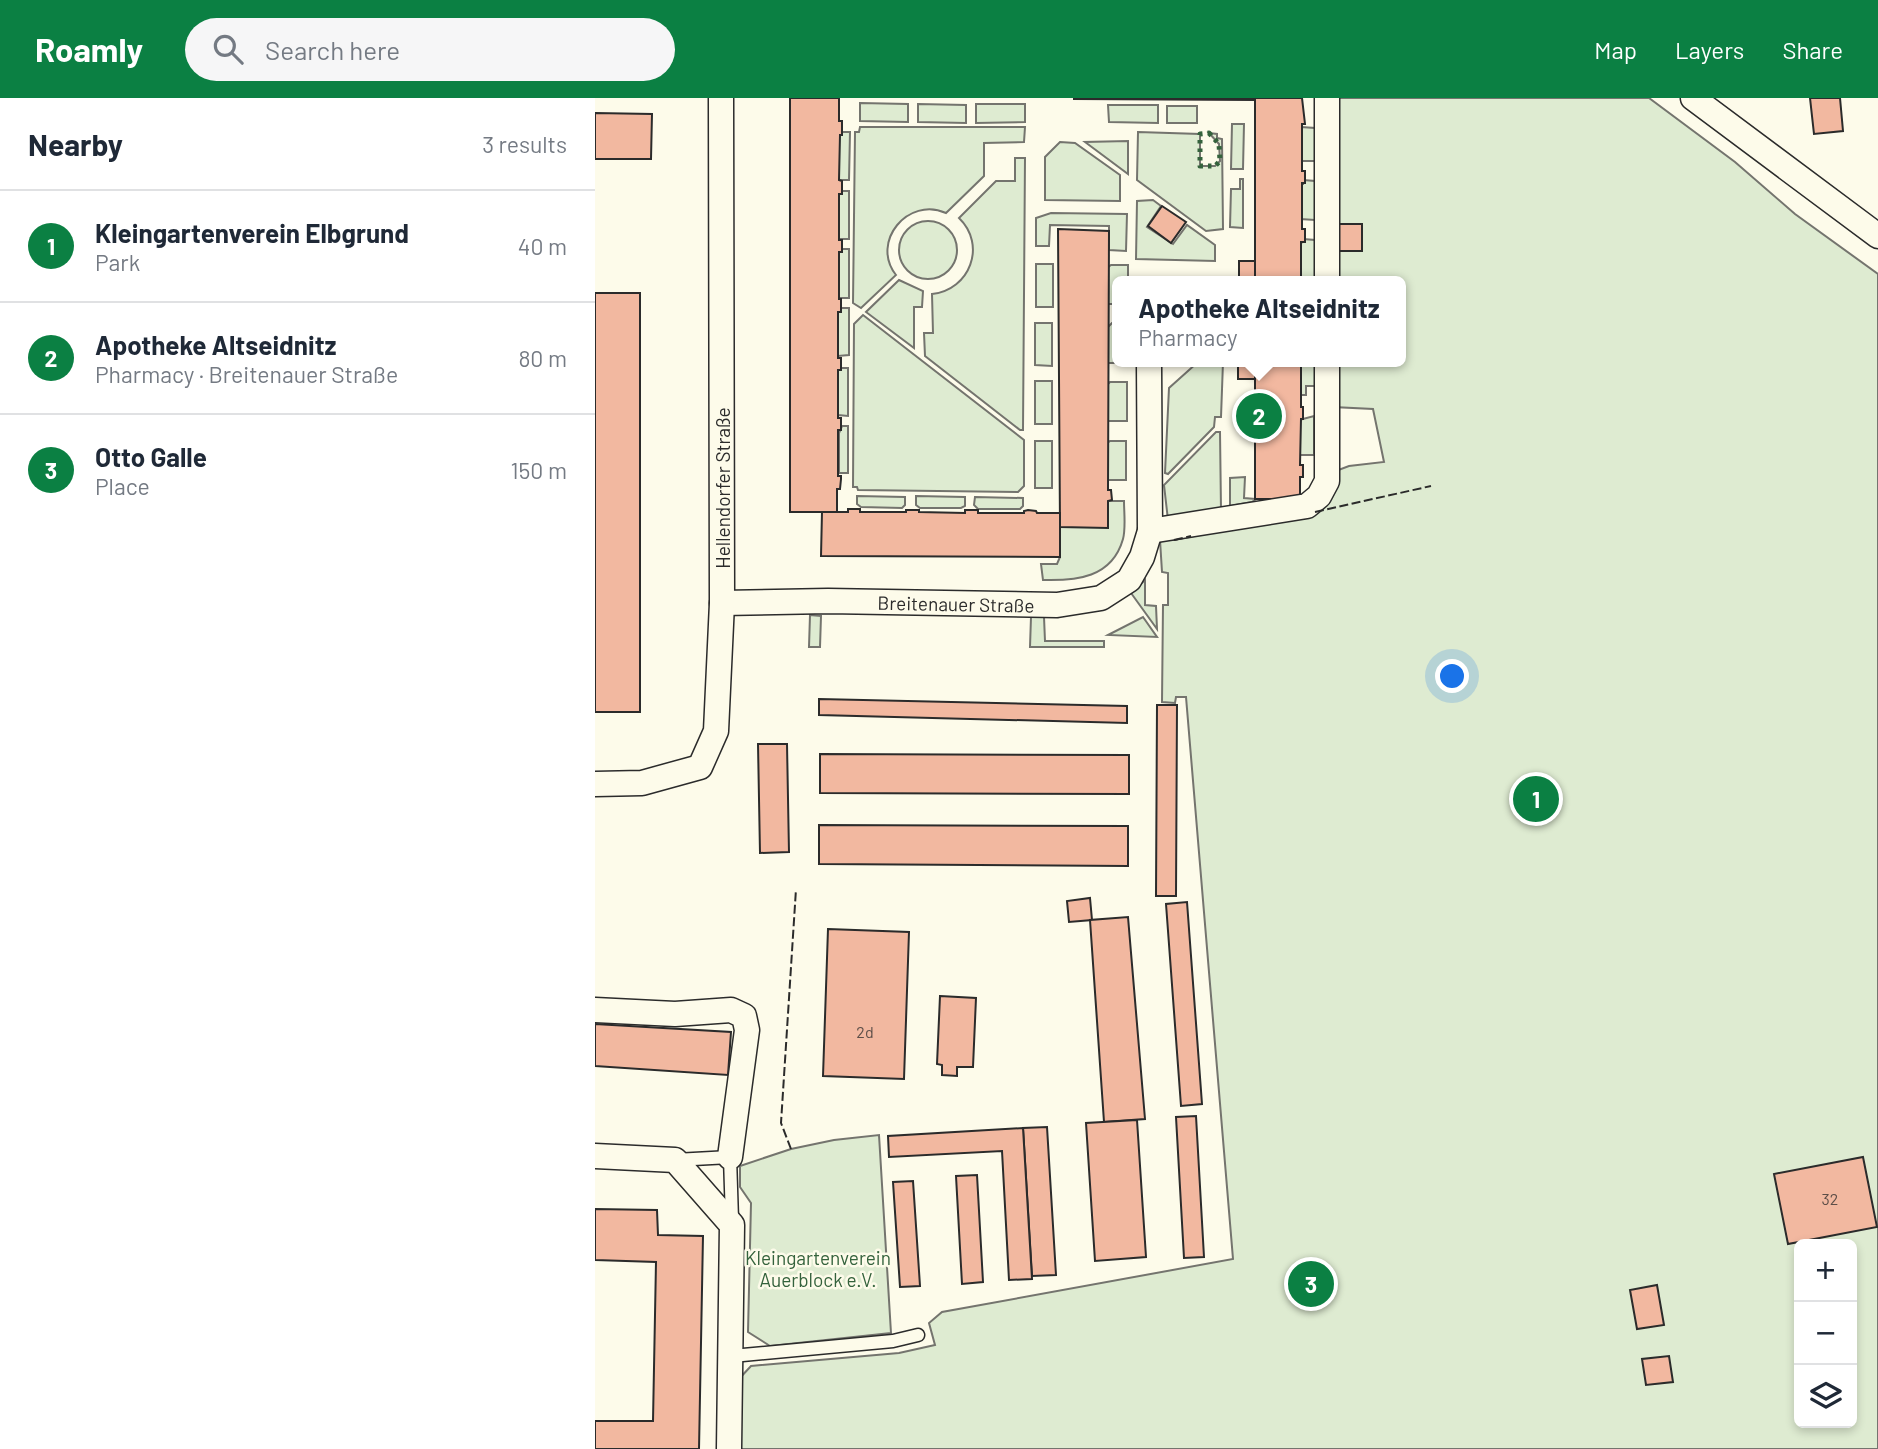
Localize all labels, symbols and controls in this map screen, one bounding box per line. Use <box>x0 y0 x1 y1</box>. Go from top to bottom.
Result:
search box <box>185 18 675 81</box>
text: Roamly <box>35 29 143 69</box>
icon: search <box>209 30 247 68</box>
text: Search here <box>265 34 400 65</box>
text: Map <box>1594 35 1637 64</box>
text: Layers <box>1675 35 1744 64</box>
text: Share <box>1782 35 1843 64</box>
text: Nearby <box>28 126 123 162</box>
text: 3 results <box>482 130 567 158</box>
text: Kleingartenverein Elbgrund <box>95 217 409 248</box>
text: 1 <box>47 232 55 260</box>
text: 40 m <box>518 232 567 260</box>
text: Park <box>95 248 140 276</box>
popup <box>1112 276 1406 367</box>
text: Apotheke Altseidnitz <box>1138 292 1380 323</box>
text: Pharmacy <box>1138 323 1238 351</box>
text: Apotheke Altseidnitz <box>95 329 337 360</box>
text: 2 <box>45 344 57 372</box>
text: 80 m <box>518 344 567 372</box>
text: Pharmacy · Breitenauer Straße <box>95 360 398 388</box>
pin: 2 <box>1236 390 1282 442</box>
street label: Hellendorfer Straße <box>711 407 734 569</box>
text: Otto Galle <box>95 441 207 472</box>
text: 3 <box>45 456 57 484</box>
text: 150 m <box>511 456 567 484</box>
text: Place <box>95 472 150 500</box>
street label: Breitenauer Straße <box>877 590 1035 616</box>
your location <box>1435 659 1469 693</box>
pin: 1 <box>1513 773 1559 825</box>
house number: 2d <box>856 1022 874 1041</box>
house number: 32 <box>1822 1189 1838 1208</box>
map controls <box>1794 1239 1857 1428</box>
button: + <box>1794 1239 1857 1302</box>
park label: Kleingartenverein Auerblock e.V. <box>745 1246 891 1291</box>
pin: 3 <box>1288 1258 1334 1310</box>
button: − <box>1794 1302 1857 1365</box>
button: layers <box>1794 1365 1857 1428</box>

